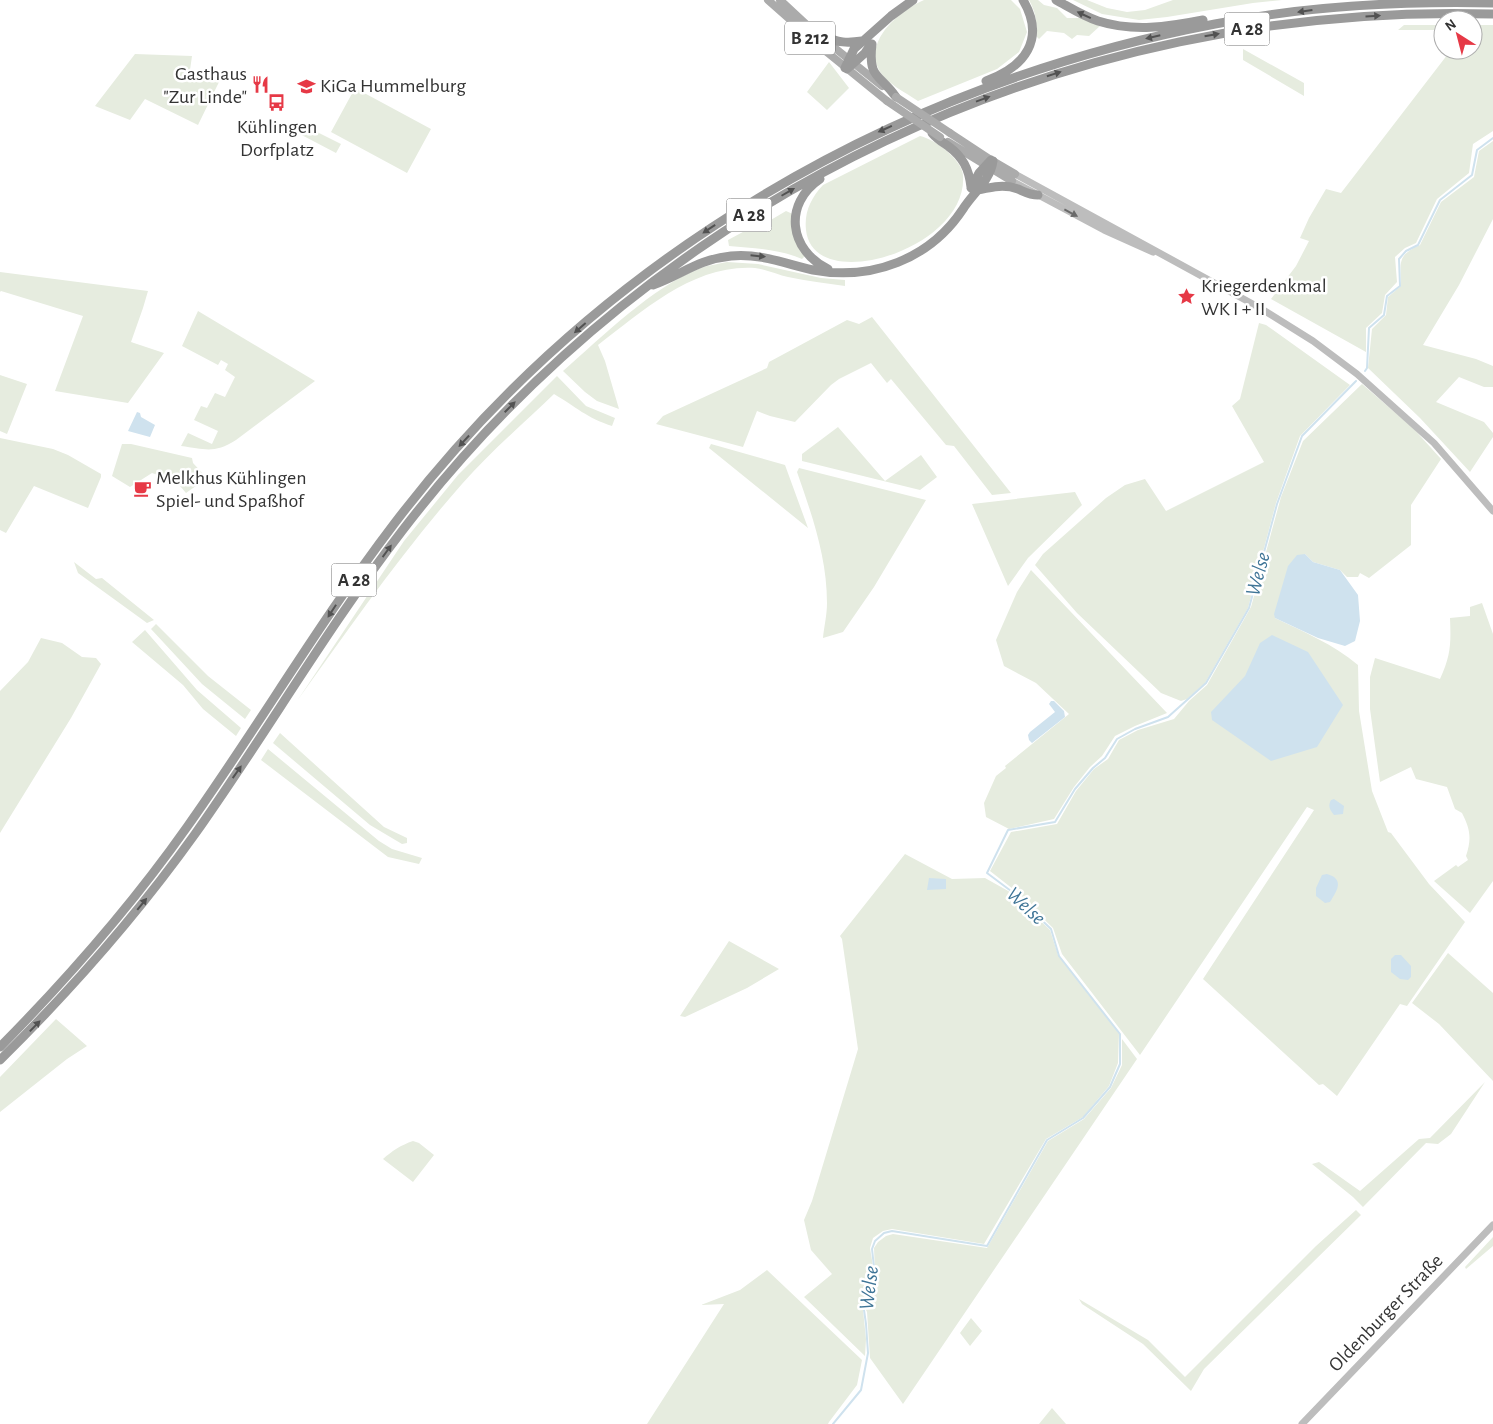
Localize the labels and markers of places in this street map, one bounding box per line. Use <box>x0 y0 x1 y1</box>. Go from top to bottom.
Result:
place label: Gasthaus "Zur Linde" <box>163 64 247 107</box>
restaurant icon: Gasthaus "Zur Linde" <box>251 75 271 95</box>
school or university icon: KiGa Hummelburg <box>296 76 316 96</box>
place label: KiGa Hummelburg <box>320 76 466 96</box>
bus stop icon: Kühlingen Dorfplatz <box>267 93 287 113</box>
place label: Kühlingen Dorfplatz <box>237 117 317 160</box>
place label: Kriegerdenkmal WK I + II <box>1201 276 1327 319</box>
place icon: Kriegerdenkmal WK I + II <box>1177 287 1197 307</box>
place label: Melkhus Kühlingen Spiel- und Spaßhof <box>156 468 307 511</box>
cafe icon: Melkhus Kühlingen Spiel- und Spaßhof <box>132 479 152 499</box>

